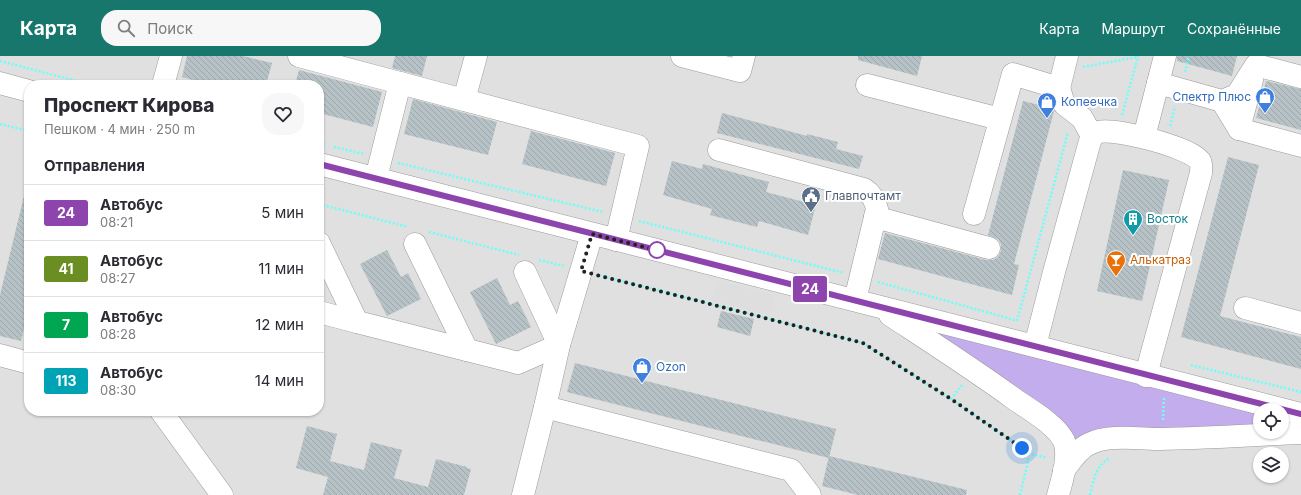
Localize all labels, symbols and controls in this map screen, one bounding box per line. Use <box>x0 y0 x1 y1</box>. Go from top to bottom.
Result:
search box <box>101 10 381 46</box>
text: Карта <box>20 17 77 40</box>
icon: search <box>115 17 137 39</box>
text: Поиск <box>147 19 193 38</box>
text: Карта <box>1039 20 1080 37</box>
text: Маршрут <box>1102 20 1165 37</box>
text: Сохранённые <box>1187 20 1281 37</box>
shop icon: Спектр Плюс <box>1254 86 1276 114</box>
place label: Спектр Плюс <box>1172 89 1251 104</box>
shop icon: Копеечка <box>1036 91 1058 119</box>
button: heart <box>262 93 304 135</box>
text: Проспект Кирова <box>44 94 214 117</box>
place label: Копеечка <box>1061 94 1117 109</box>
text: Пешком · 4 мин · 250 m <box>44 121 195 137</box>
text: Отправления <box>44 156 145 175</box>
public building icon: Главпочтамт <box>800 185 822 213</box>
place label: Главпочтамт <box>825 188 901 203</box>
text: Автобус <box>100 195 163 214</box>
text: 5 мин <box>261 203 304 222</box>
text: 24 <box>57 204 75 221</box>
building icon: Восток <box>1122 208 1144 236</box>
place label: Восток <box>1147 211 1188 226</box>
text: 08:21 <box>100 214 133 230</box>
unlabelled marker <box>648 241 666 259</box>
bar icon: Алькатраз <box>1105 249 1127 277</box>
text: Автобус <box>100 251 163 270</box>
place label: Алькатраз <box>1130 252 1191 267</box>
text: 11 мин <box>258 259 304 278</box>
text: 41 <box>59 260 73 277</box>
text: 08:27 <box>100 270 135 286</box>
line badge: 24 <box>792 276 828 302</box>
text: 24 <box>801 280 819 297</box>
text: Автобус <box>100 307 163 326</box>
text: 12 мин <box>255 315 304 334</box>
text: 7 <box>62 316 70 333</box>
text: 08:28 <box>100 326 136 342</box>
shop icon: Ozon <box>631 356 653 384</box>
place label: Ozon <box>656 359 686 374</box>
text: Автобус <box>100 363 163 382</box>
text: 14 мин <box>255 371 304 390</box>
text: 113 <box>55 372 77 389</box>
text: 08:30 <box>100 382 136 398</box>
map controls <box>1253 403 1289 483</box>
button: locate <box>1253 403 1289 439</box>
your location <box>1012 438 1032 458</box>
button: layers <box>1253 447 1289 483</box>

